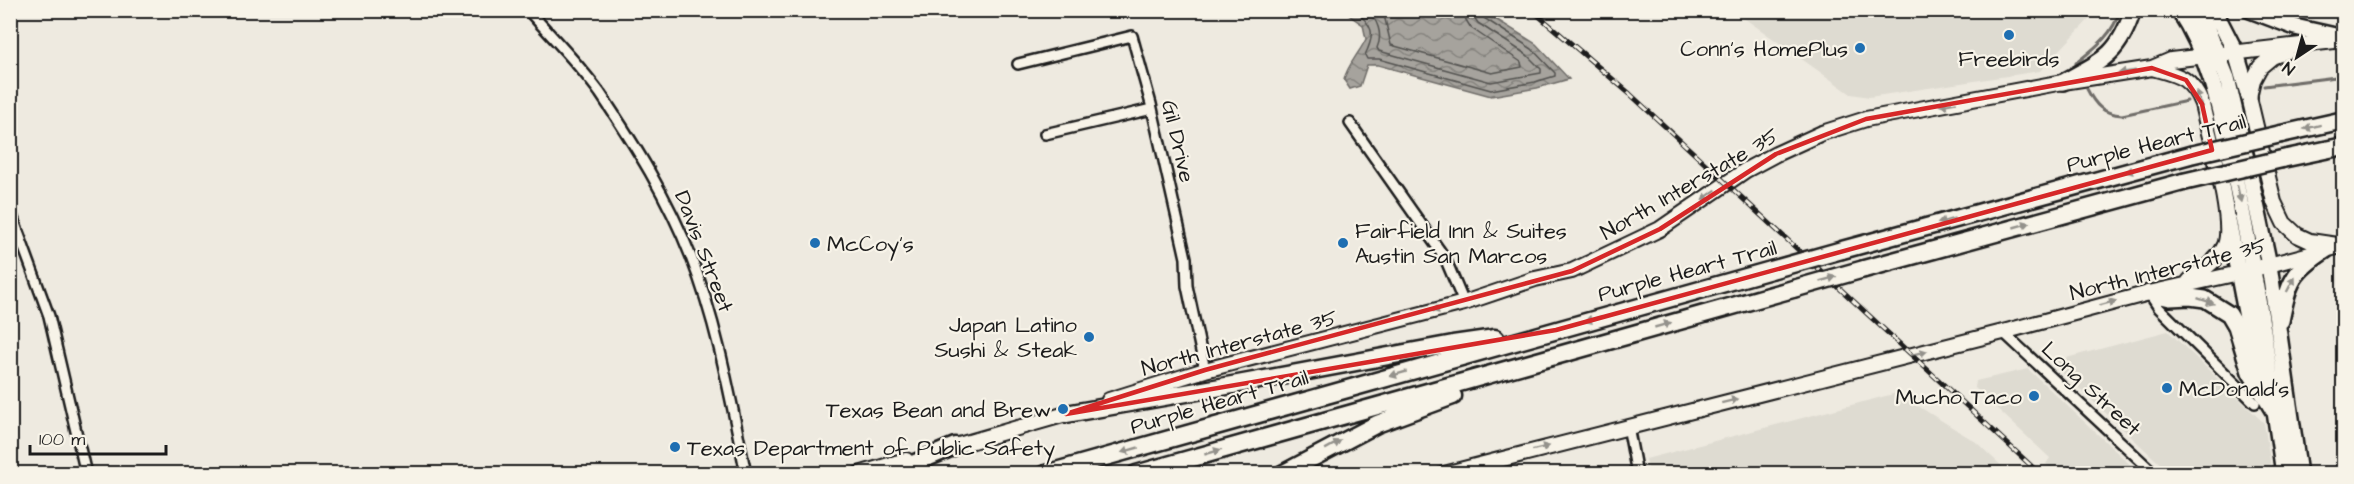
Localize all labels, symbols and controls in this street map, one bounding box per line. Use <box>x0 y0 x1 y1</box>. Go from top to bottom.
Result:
north arrow <box>2267 27 2327 87</box>
marker: Freebirds <box>2002 28 2016 42</box>
place label: Conn's HomePlus <box>1680 34 1848 65</box>
marker: Conn's HomePlus <box>1853 41 1867 55</box>
place label: Freebirds <box>1958 44 2060 75</box>
text: N <box>2278 56 2299 80</box>
one-way arrow <box>2117 68 2136 77</box>
one-way arrow <box>2194 90 2204 108</box>
street label: Gil Drive <box>1153 97 1202 186</box>
one-way arrow <box>1938 100 1957 109</box>
street label: Purple Heart Trail <box>2063 106 2249 181</box>
street label: North Interstate 35 <box>1595 120 1785 248</box>
one-way arrow <box>2303 123 2321 133</box>
one-way arrow <box>2124 165 2143 175</box>
one-way arrow <box>2235 185 2244 204</box>
street label: Davis Street <box>666 186 741 317</box>
one-way arrow <box>1702 189 1718 201</box>
place label: Fairfield Inn & Suites Austin San Marcos <box>1355 216 1567 272</box>
one-way arrow <box>1936 217 1954 226</box>
one-way arrow <box>2013 220 2031 229</box>
place label: McCoy's <box>827 229 914 261</box>
street label: North Interstate 35 <box>2067 230 2270 309</box>
street label: Purple Heart Trail <box>1595 233 1780 310</box>
marker: McCoy's <box>808 236 822 250</box>
marker: Fairfield Inn & Suites Austin San Marcos <box>1336 236 1350 250</box>
one-way arrow <box>1819 274 1837 284</box>
one-way arrow <box>2286 275 2296 292</box>
one-way arrow <box>2197 297 2215 306</box>
one-way arrow <box>2098 298 2117 308</box>
street label: North Interstate 35 <box>1138 302 1341 385</box>
one-way arrow <box>1430 305 1449 315</box>
place label: Japan Latino Sushi & Steak <box>934 310 1078 366</box>
one-way arrow <box>1584 315 1602 324</box>
one-way arrow <box>1654 320 1672 330</box>
marker: Japan Latino Sushi & Steak <box>1082 330 1096 344</box>
street label: Long Street <box>2033 335 2148 444</box>
one-way arrow <box>1910 348 1928 358</box>
street label: Purple Heart Trail <box>1127 362 1312 443</box>
one-way arrow <box>1389 370 1407 379</box>
place label: McDonald's <box>2179 374 2289 405</box>
marker: McDonald's <box>2160 381 2174 395</box>
place label: Mucho Taco <box>1895 382 2023 413</box>
marker: Mucho Taco <box>2027 389 2041 403</box>
place label: Texas Bean and Brew <box>826 395 1051 426</box>
one-way arrow <box>1721 395 1739 405</box>
marker: Texas Bean and Brew <box>1056 402 1070 416</box>
scale bar <box>30 418 166 456</box>
text: 100 m <box>39 427 85 452</box>
place label: Texas Department of Public Safety <box>687 433 1055 465</box>
marker: Texas Department of Public Safety <box>668 440 682 454</box>
one-way arrow <box>1325 440 1342 450</box>
one-way arrow <box>1532 443 1550 452</box>
one-way arrow <box>1121 446 1139 455</box>
one-way arrow <box>1204 447 1222 456</box>

